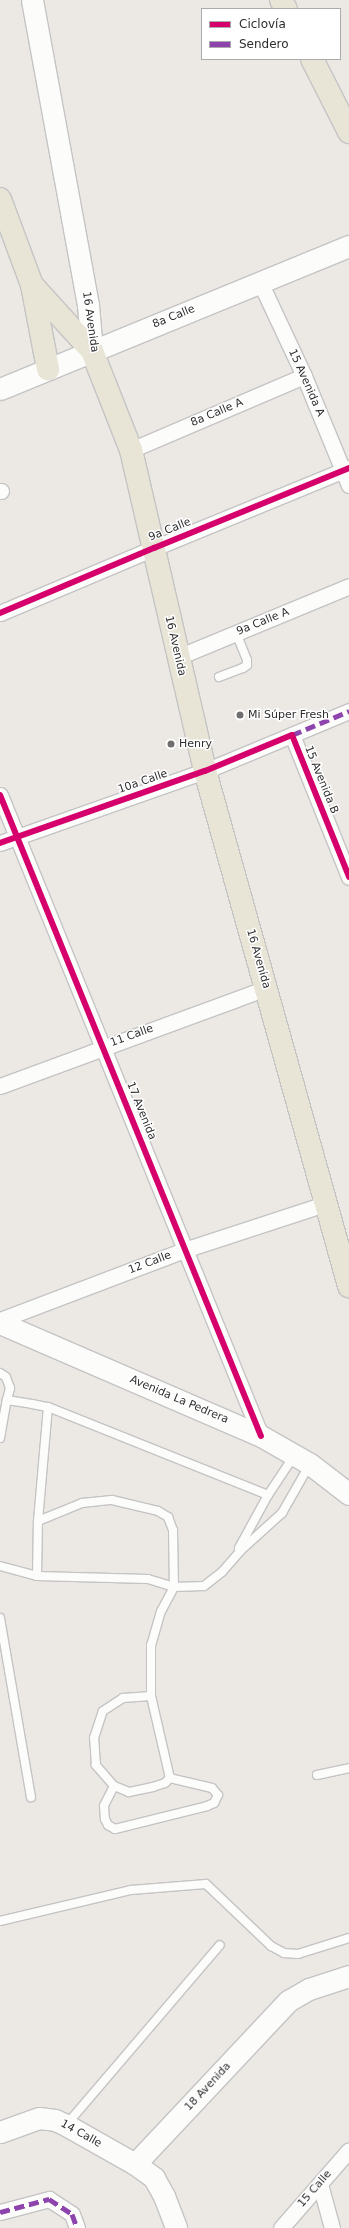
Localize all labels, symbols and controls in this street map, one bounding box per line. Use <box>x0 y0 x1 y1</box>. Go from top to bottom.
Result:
legend <box>201 8 341 60</box>
text: Ciclovía <box>239 17 286 31</box>
text: Sendero <box>239 37 289 51</box>
street label: 16 Avenida <box>79 291 101 353</box>
street label: 8a Calle <box>151 303 197 331</box>
street label: 15 Avenida A <box>285 347 327 419</box>
street label: 8a Calle A <box>189 396 245 430</box>
street label: 9a Calle <box>147 516 193 544</box>
street label: 9a Calle A <box>235 605 291 639</box>
street label: 16 Avenida <box>162 615 188 677</box>
place label: Mi Súper Fresh <box>248 708 329 722</box>
marker: Mi Súper Fresh <box>235 710 245 720</box>
place label: Henry <box>179 737 212 751</box>
marker: Henry <box>166 739 176 749</box>
street label: 15 Avenida B <box>301 744 341 816</box>
street label: 10a Calle <box>116 767 170 797</box>
street label: 16 Avenida <box>243 928 273 990</box>
street label: 11 Calle <box>109 1022 155 1050</box>
street label: 17 Avenida <box>123 1080 159 1142</box>
street label: 12 Calle <box>127 1249 173 1277</box>
street label: Avenida La Pedrera <box>128 1373 230 1427</box>
street label: 18 Avenida <box>182 2060 234 2114</box>
street label: 14 Calle <box>58 2117 104 2151</box>
street label: 15 Calle <box>295 2168 335 2210</box>

